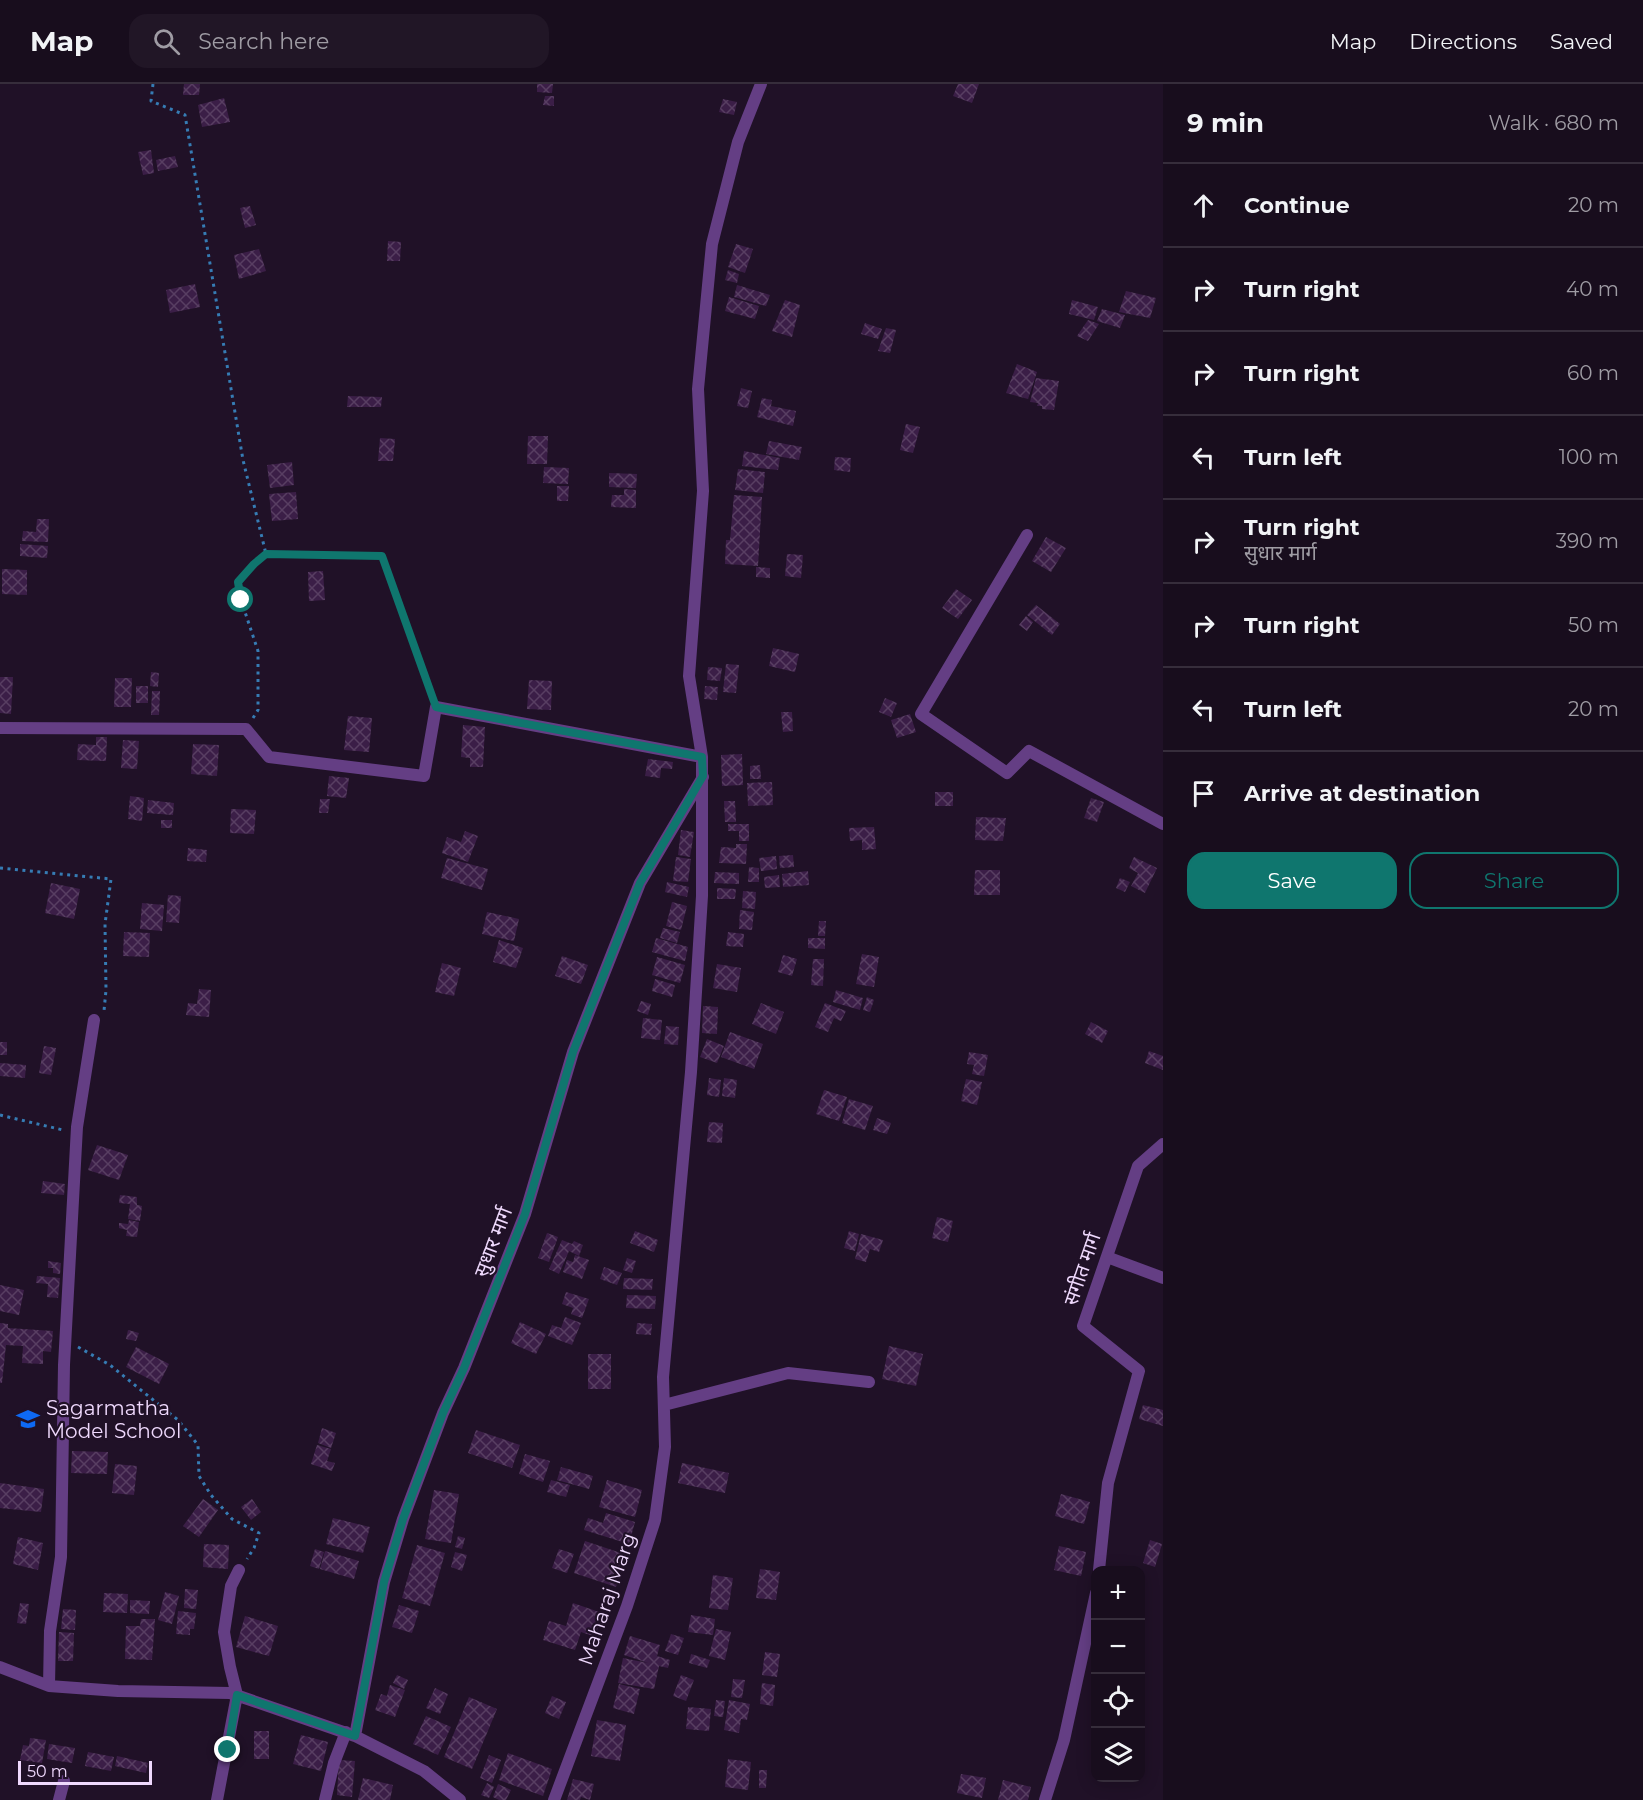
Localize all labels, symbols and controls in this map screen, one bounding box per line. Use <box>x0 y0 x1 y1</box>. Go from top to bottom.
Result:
search box <box>129 14 549 68</box>
text: Map <box>30 24 93 58</box>
icon: search <box>150 25 183 58</box>
text: Search here <box>198 28 329 55</box>
text: Map <box>1330 29 1376 54</box>
text: Directions <box>1409 29 1517 54</box>
text: Saved <box>1550 29 1613 54</box>
text: 9 min <box>1187 107 1264 139</box>
text: Walk · 680 m <box>1489 111 1619 135</box>
icon: ahead <box>1187 189 1220 222</box>
text: Continue <box>1244 192 1350 219</box>
text: 20 m <box>1568 193 1619 217</box>
icon: right <box>1187 273 1220 306</box>
text: Turn right <box>1244 276 1359 303</box>
text: 40 m <box>1566 277 1619 301</box>
icon: right <box>1187 357 1220 390</box>
text: Turn right <box>1244 360 1359 387</box>
text: 60 m <box>1567 361 1619 385</box>
icon: left <box>1187 441 1220 474</box>
text: Turn left <box>1244 444 1342 471</box>
text: 100 m <box>1559 445 1619 469</box>
text: Turn right <box>1244 514 1359 541</box>
icon: right <box>1187 525 1220 558</box>
text: 390 m <box>1556 529 1619 553</box>
text: सुधार मार्ग <box>1244 541 1317 565</box>
route start <box>227 586 253 612</box>
icon: right <box>1187 609 1220 642</box>
text: Turn right <box>1244 612 1359 639</box>
text: 50 m <box>1568 613 1619 637</box>
icon: left <box>1187 693 1220 726</box>
text: Turn left <box>1244 696 1342 723</box>
text: 20 m <box>1568 697 1619 721</box>
icon: arrive <box>1187 777 1220 810</box>
text: Arrive at destination <box>1244 780 1480 807</box>
button: Save <box>1187 852 1397 909</box>
button: Share <box>1409 852 1619 909</box>
street label: सुधार मार्ग <box>469 1203 519 1281</box>
street label: संगीत मार्ग <box>1058 1229 1106 1308</box>
place label: Sagarmatha Model School <box>46 1396 181 1443</box>
school or university icon: Sagarmatha Model School <box>15 1406 41 1432</box>
street label: Maharaj Marg <box>573 1530 641 1668</box>
map controls <box>1091 1566 1145 1782</box>
button: + <box>1091 1566 1145 1620</box>
button: − <box>1091 1620 1145 1674</box>
button: locate <box>1091 1674 1145 1728</box>
button: layers <box>1091 1728 1145 1782</box>
route end <box>214 1736 240 1762</box>
scale bar <box>18 1758 152 1786</box>
text: 50 m <box>27 1762 68 1781</box>

